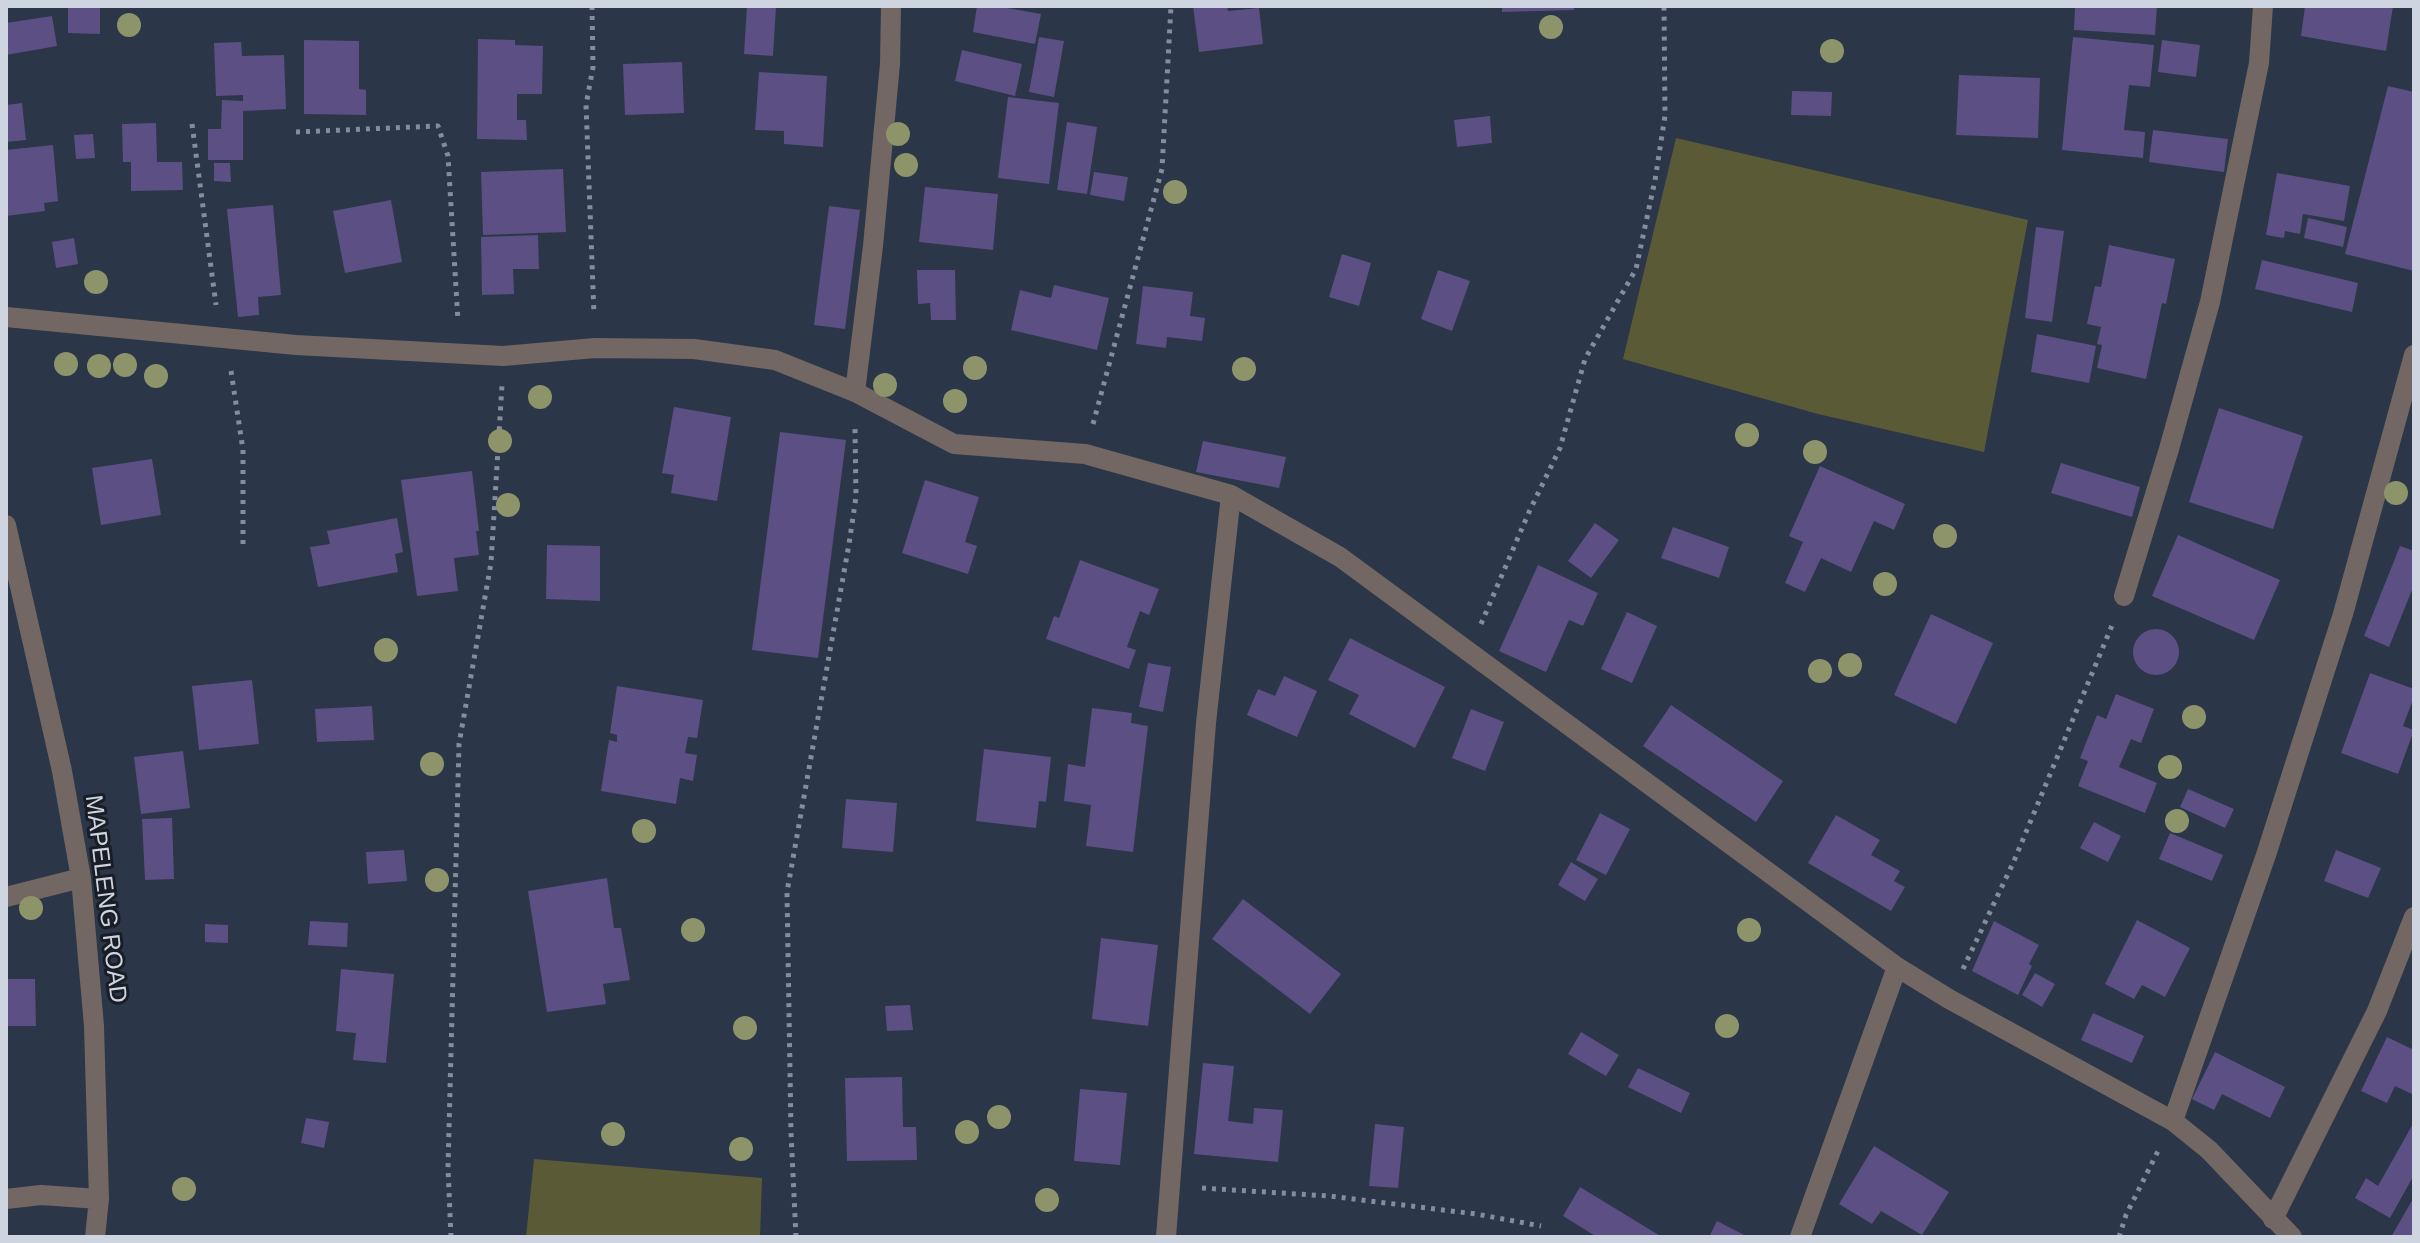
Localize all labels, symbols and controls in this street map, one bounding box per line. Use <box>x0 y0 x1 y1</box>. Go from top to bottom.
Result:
street label: MAPELENG ROAD <box>78 793 132 1005</box>

